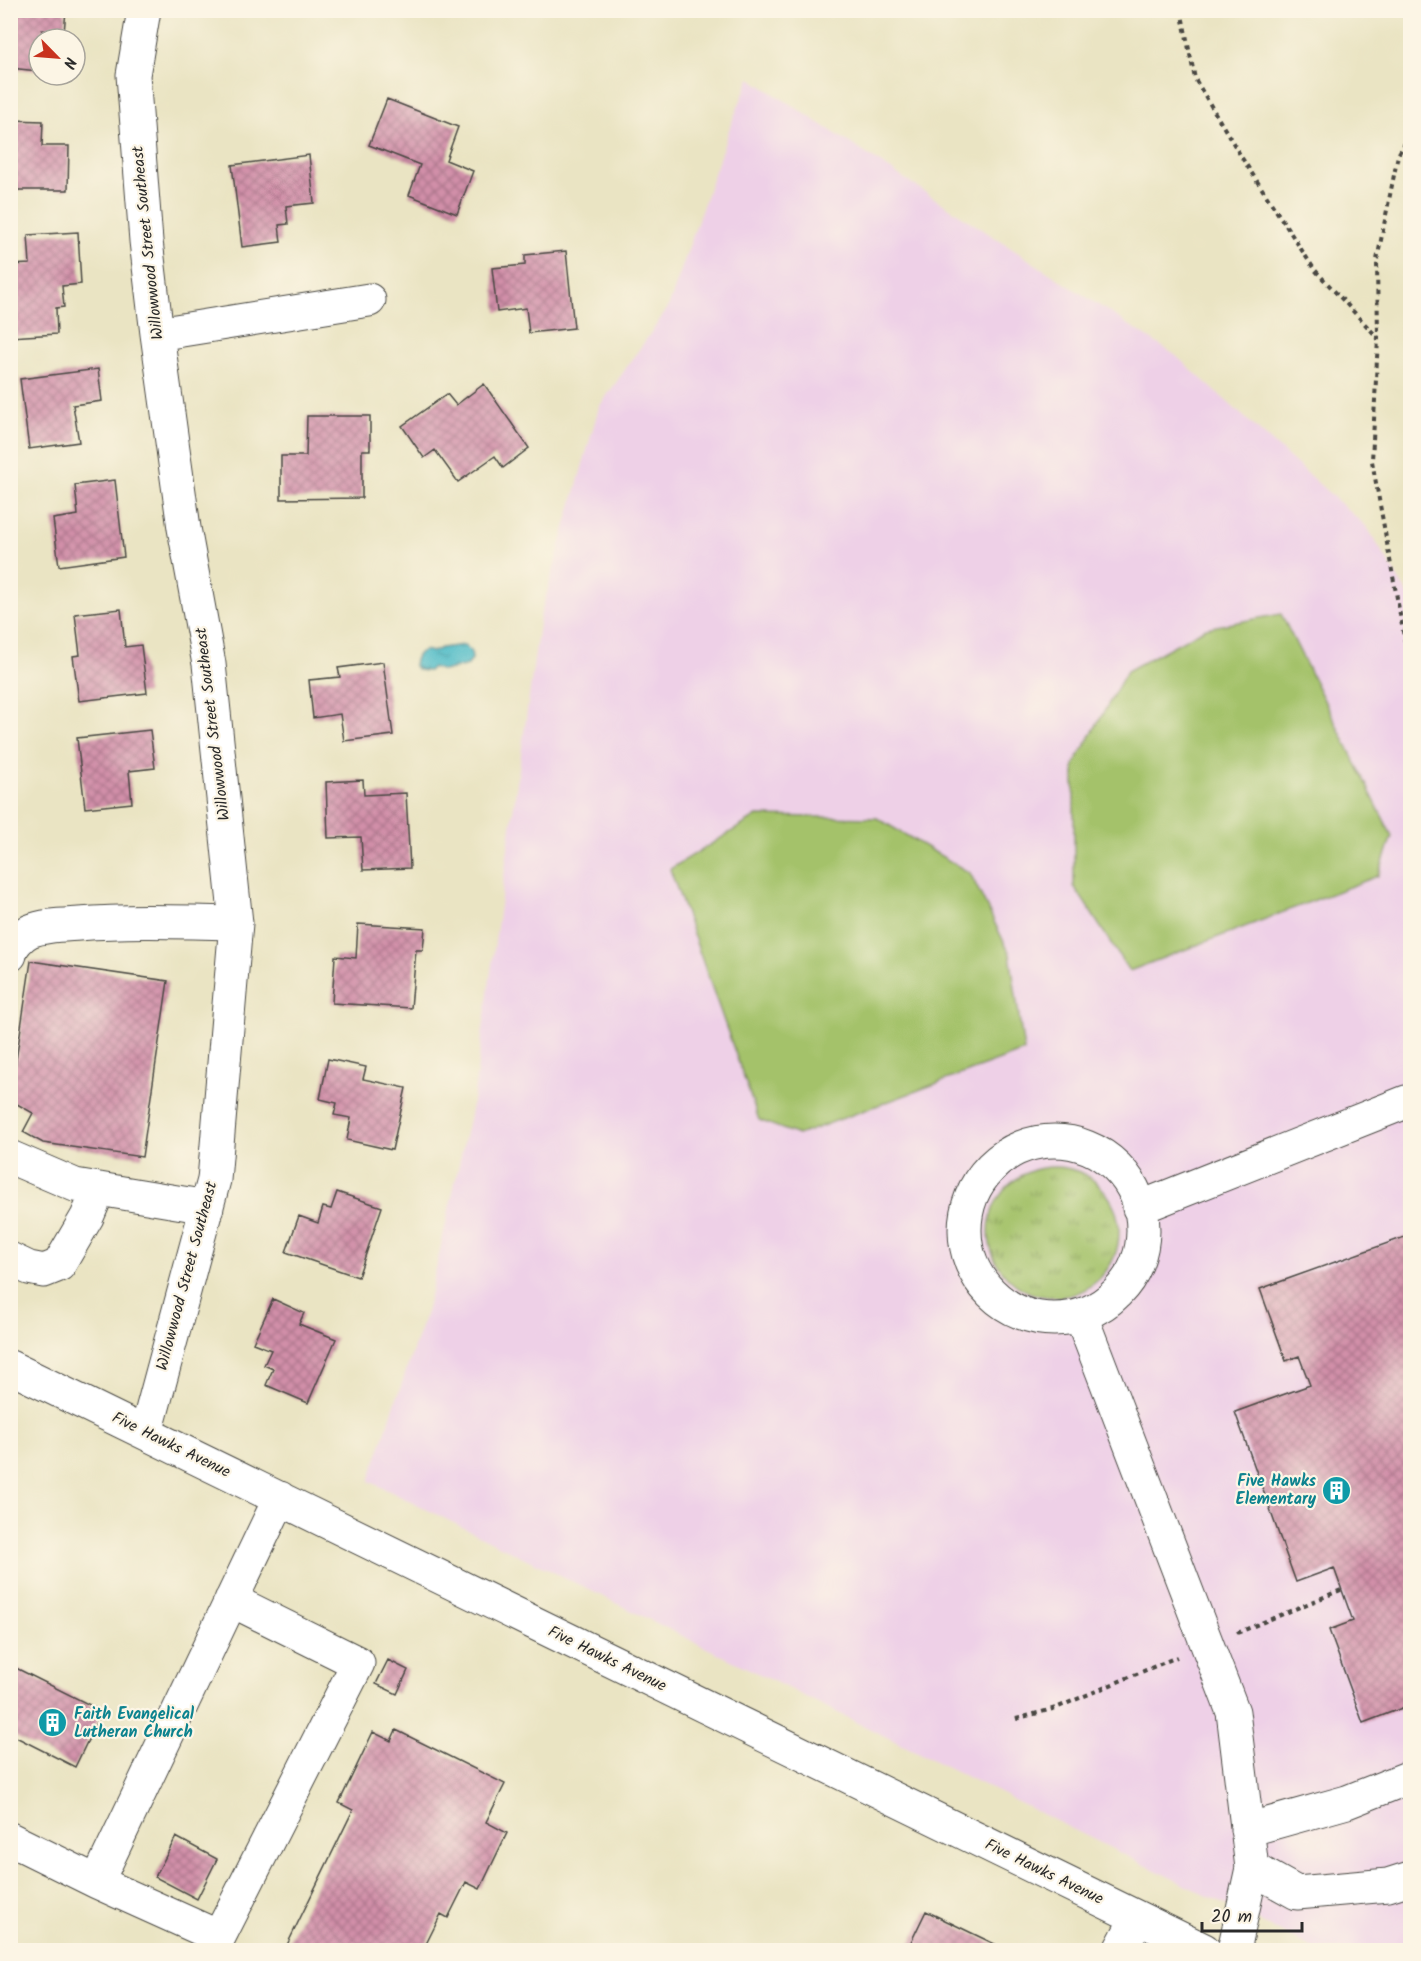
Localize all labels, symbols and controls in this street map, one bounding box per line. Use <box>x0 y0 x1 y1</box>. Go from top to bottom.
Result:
north arrow <box>27 27 87 87</box>
text: N <box>56 53 83 73</box>
street label: Willowwood Street Southeast <box>125 144 171 341</box>
street label: Willowwood Street Southeast <box>189 625 237 822</box>
street label: Willowwood Street Southeast <box>150 1178 224 1373</box>
street label: Five Hawks Avenue <box>107 1405 235 1485</box>
place label: Five Hawks Elementary <box>1236 1469 1317 1512</box>
building icon: Five Hawks Elementary <box>1321 1474 1353 1506</box>
street label: Five Hawks Avenue <box>543 1619 671 1699</box>
place label: Faith Evangelical Lutheran Church <box>74 1702 195 1745</box>
building icon: Faith Evangelical Lutheran Church <box>37 1707 69 1739</box>
street label: Five Hawks Avenue <box>980 1832 1108 1912</box>
scale bar <box>1202 1895 1302 1933</box>
text: 20 m <box>1211 1903 1252 1932</box>

